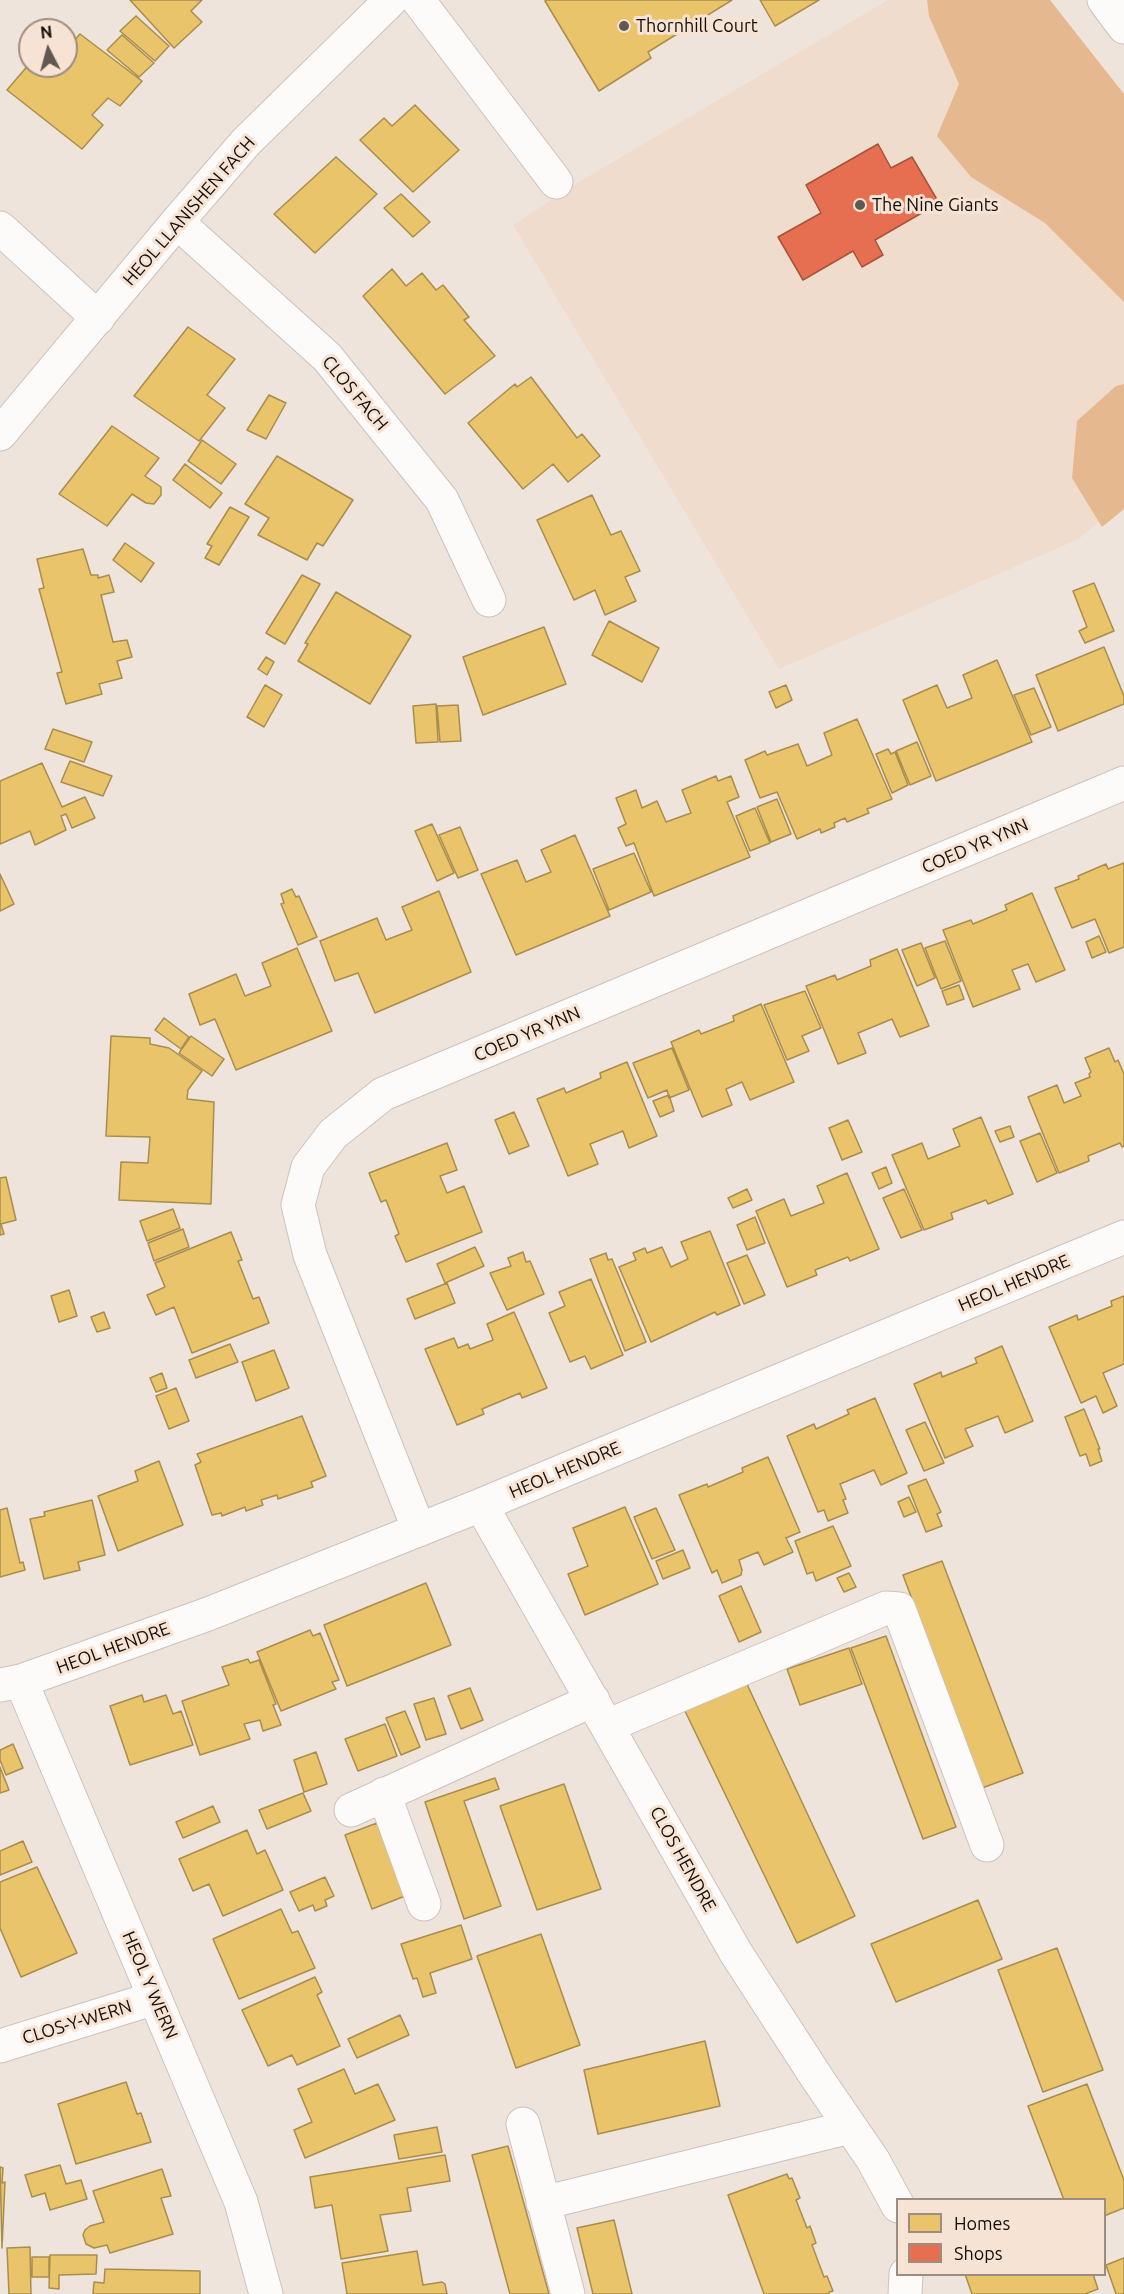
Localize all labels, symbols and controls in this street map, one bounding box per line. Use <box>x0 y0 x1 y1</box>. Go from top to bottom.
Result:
place label: Thornhill Court <box>636 15 758 37</box>
north arrow <box>18 18 78 78</box>
marker: Thornhill Court <box>617 19 631 33</box>
text: N <box>39 23 53 42</box>
street label: HEOL LLANISHEN FACH <box>118 132 260 290</box>
place label: The Nine Giants <box>872 194 999 216</box>
marker: The Nine Giants <box>853 198 867 212</box>
street label: CLOS FACH <box>317 351 393 435</box>
street label: COED YR YNN <box>918 814 1032 878</box>
street label: COED YR YNN <box>470 1002 584 1066</box>
street label: HEOL HENDRE <box>955 1250 1073 1316</box>
street label: HEOL HENDRE <box>506 1437 624 1503</box>
street label: HEOL HENDRE <box>53 1617 173 1679</box>
street label: CLOS HENDRE <box>645 1803 721 1915</box>
street label: HEOL Y WERN <box>118 1928 182 2042</box>
street label: CLOS-Y-WERN <box>20 1995 134 2049</box>
legend <box>896 2198 1106 2276</box>
text: Homes <box>954 2213 1010 2233</box>
text: Shops <box>954 2243 1003 2263</box>

